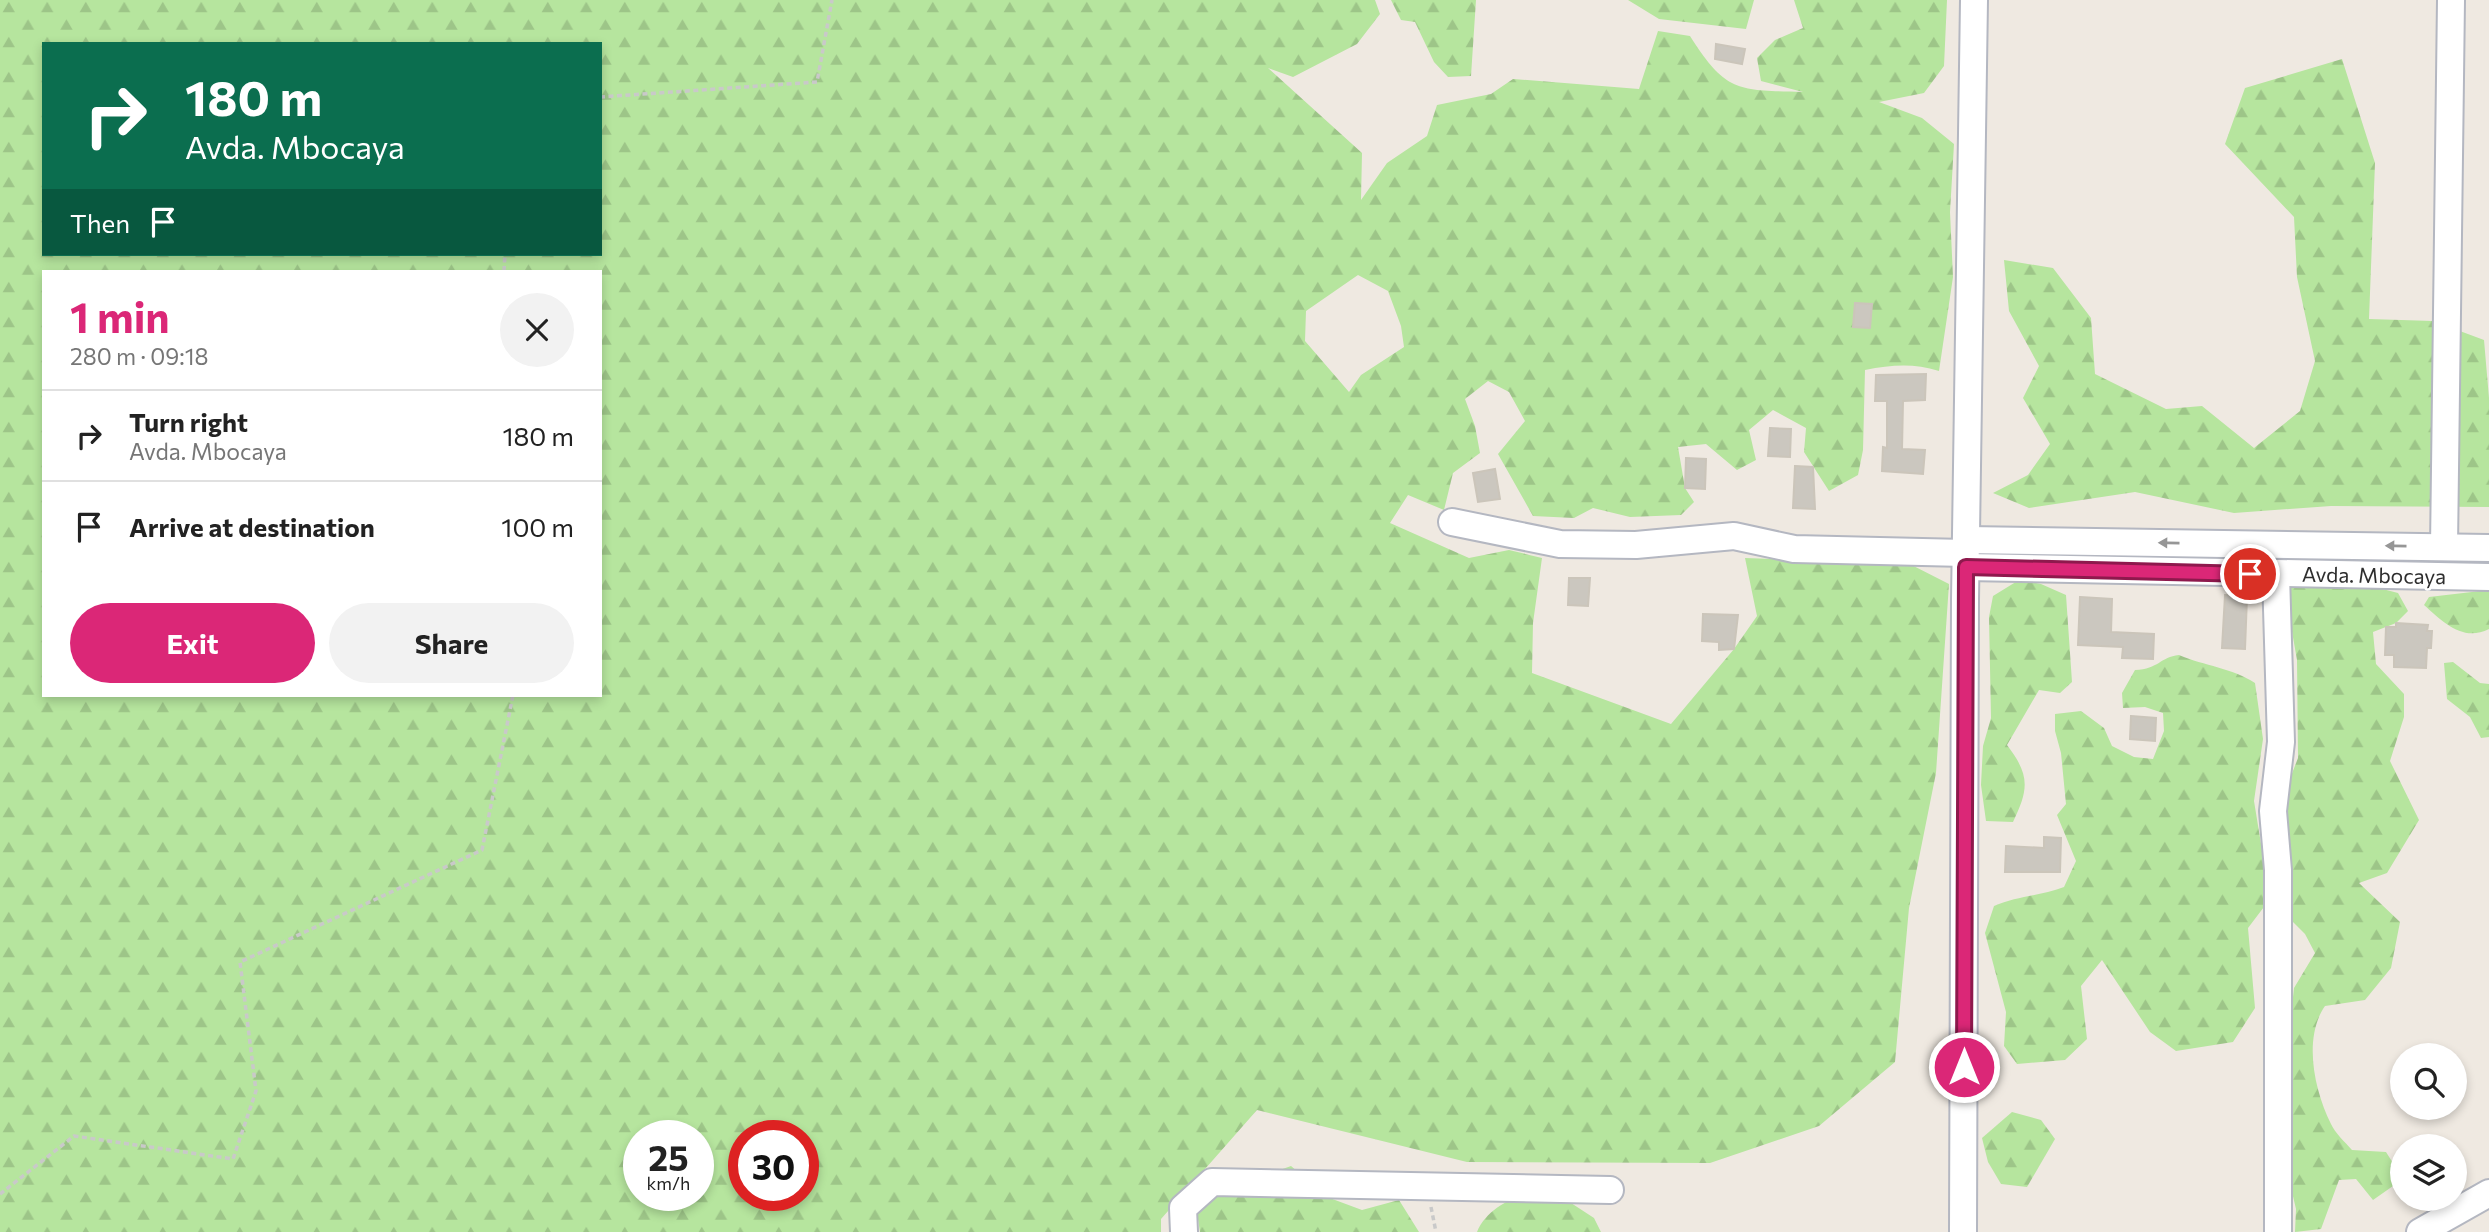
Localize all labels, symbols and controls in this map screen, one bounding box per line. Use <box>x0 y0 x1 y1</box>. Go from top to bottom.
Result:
text: 180 m <box>185 66 322 126</box>
icon: right <box>70 70 161 161</box>
text: Avda. Mbocaya <box>185 126 405 166</box>
icon: arrive <box>144 203 182 241</box>
text: Then <box>70 207 130 238</box>
text: 1 min <box>70 290 170 342</box>
button: close <box>500 293 574 367</box>
text: 280 m · 09:18 <box>70 342 209 370</box>
text: Turn right <box>129 406 248 437</box>
icon: right <box>70 417 108 455</box>
text: 180 m <box>502 420 574 451</box>
text: Avda. Mbocaya <box>129 437 287 465</box>
icon: arrive <box>70 508 108 546</box>
text: Arrive at destination <box>129 511 375 542</box>
text: 100 m <box>501 511 574 542</box>
one-way arrow <box>2158 537 2180 549</box>
one-way arrow <box>2385 540 2407 552</box>
pin <box>2220 544 2280 604</box>
icon: arrive <box>2231 555 2269 593</box>
street label: Avda. Mbocaya <box>2302 561 2446 588</box>
button: Exit <box>70 603 315 683</box>
button: Share <box>329 603 574 683</box>
position arrow <box>1927 1030 2001 1104</box>
map controls <box>2390 1043 2467 1211</box>
button: search <box>2390 1043 2467 1120</box>
speed limit sign: 30 <box>728 1120 819 1211</box>
button: layers <box>2390 1134 2467 1211</box>
text: 25 <box>648 1135 689 1178</box>
text: km/h <box>647 1172 690 1194</box>

